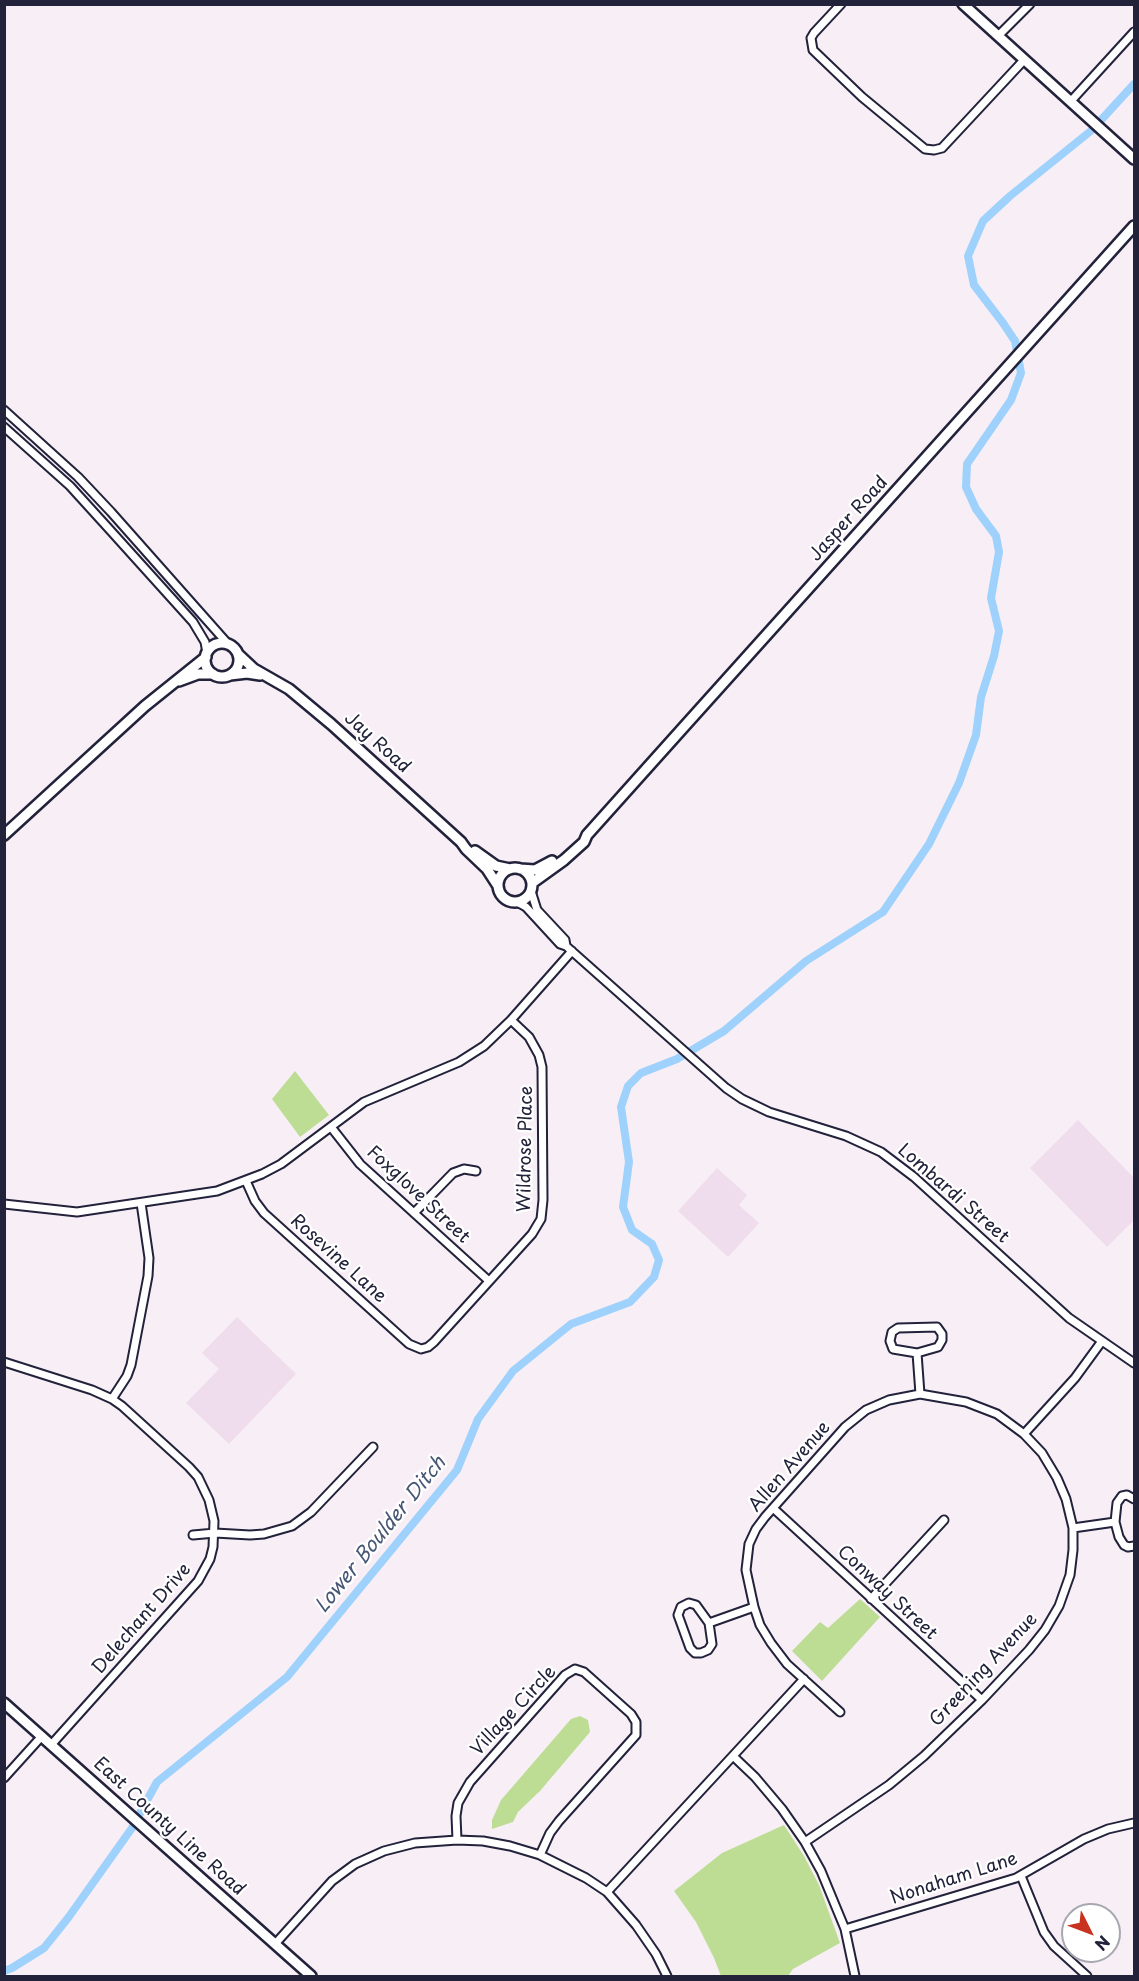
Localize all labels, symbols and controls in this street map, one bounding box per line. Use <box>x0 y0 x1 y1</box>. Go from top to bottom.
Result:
street label: Jasper Road <box>805 472 893 566</box>
street label: Jay Road <box>340 708 414 778</box>
street label: Wildrose Place <box>514 1086 538 1212</box>
street label: Lombardi Street <box>893 1140 1013 1248</box>
street label: Foxglove Street <box>362 1142 474 1248</box>
street label: Rosevine Lane <box>286 1210 390 1308</box>
street label: Allen Avenue <box>745 1417 835 1517</box>
water label: Lower Boulder Ditch <box>311 1452 451 1618</box>
street label: Conway Street <box>833 1541 941 1645</box>
street label: Delechant Drive <box>88 1559 196 1679</box>
street label: Greening Avenue <box>926 1609 1042 1731</box>
street label: Village Circle <box>467 1662 561 1760</box>
street label: East County Line Road <box>89 1753 249 1901</box>
street label: Nonaham Lane <box>888 1848 1020 1910</box>
north arrow <box>1061 1903 1121 1963</box>
text: N <box>1090 1931 1116 1956</box>

